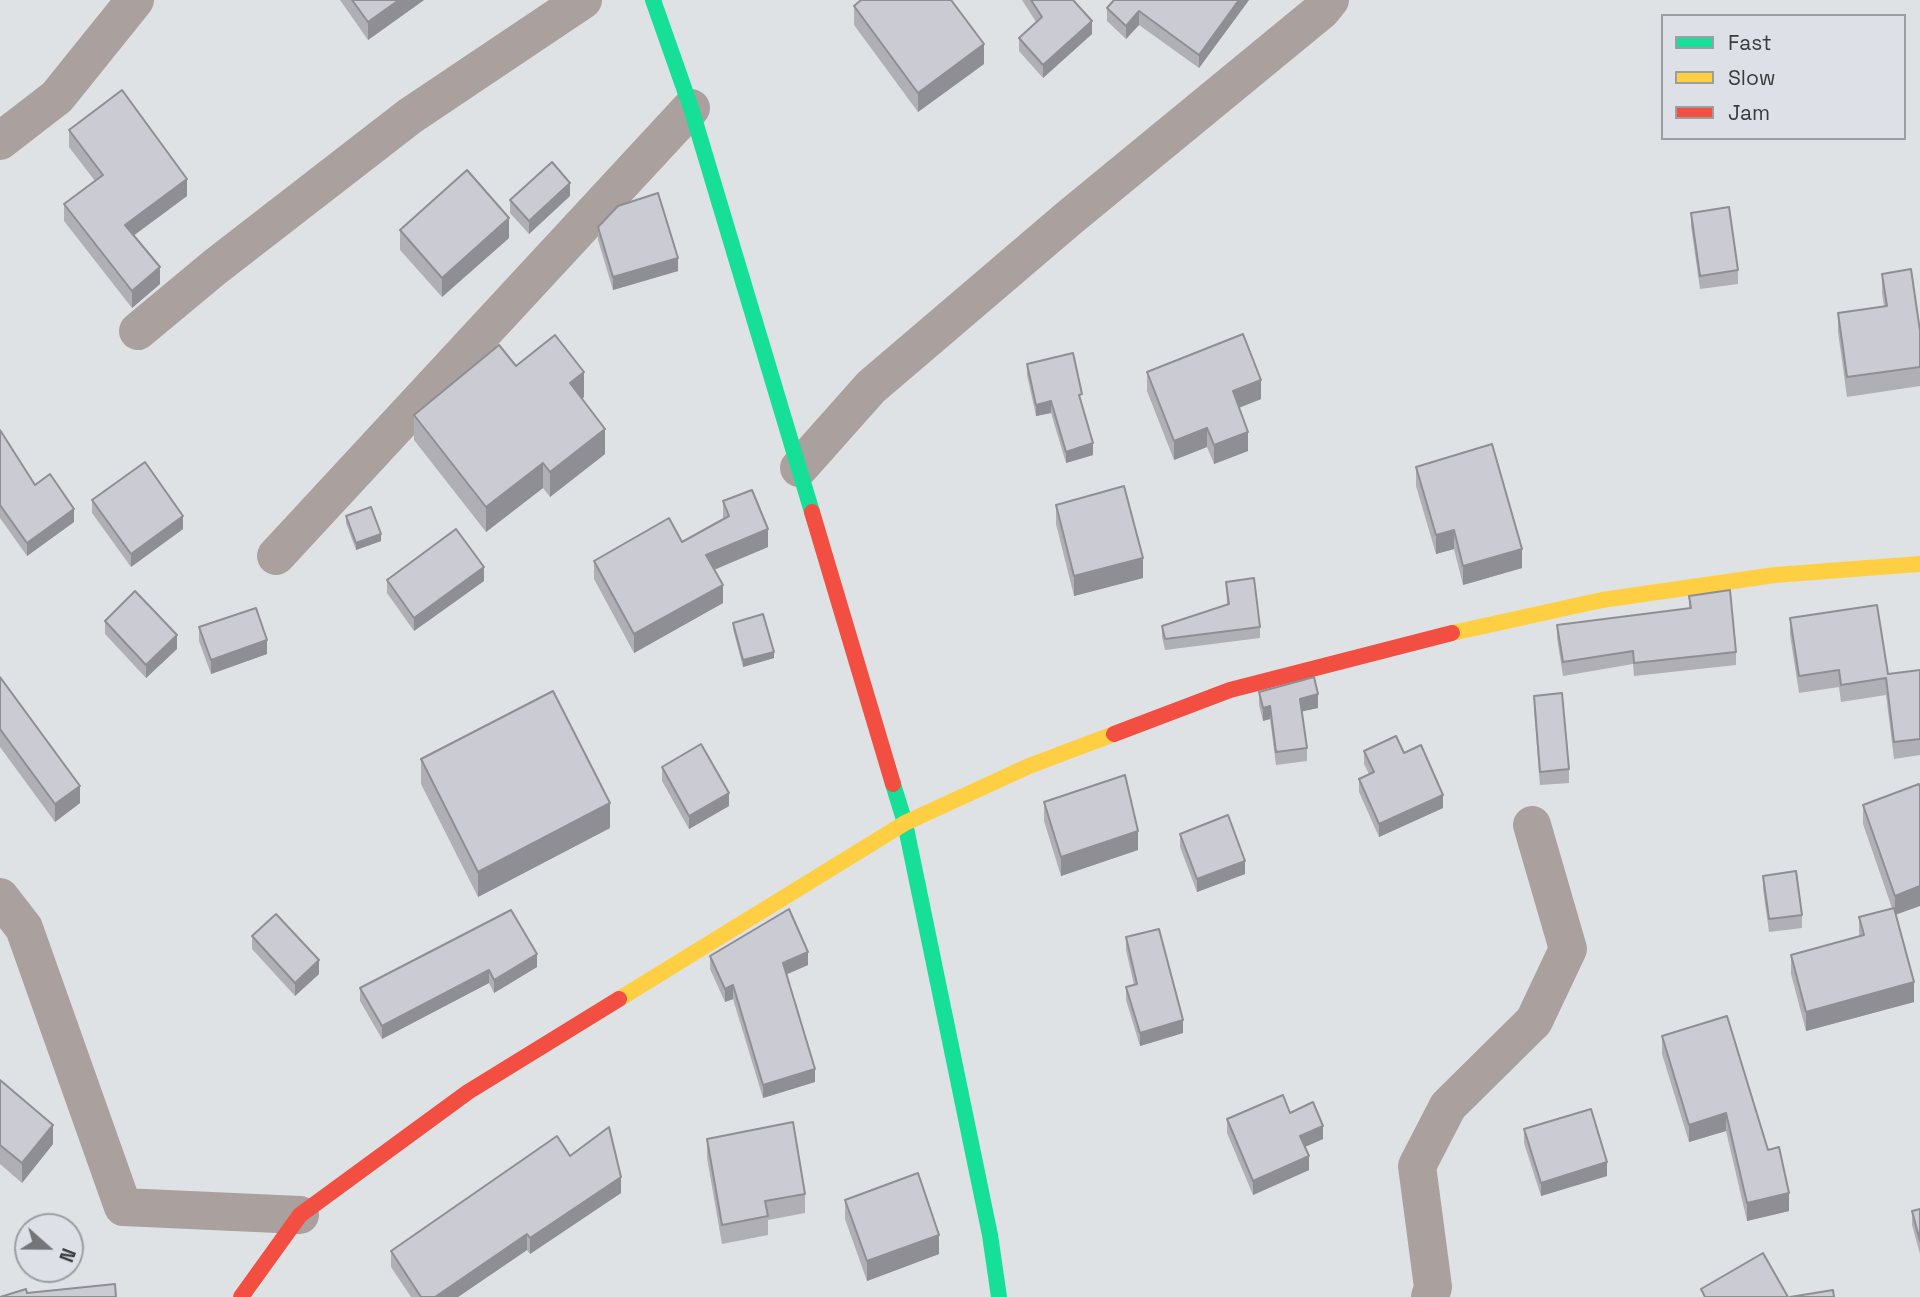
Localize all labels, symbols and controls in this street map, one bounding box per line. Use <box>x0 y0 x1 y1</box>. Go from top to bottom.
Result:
legend <box>1661 14 1906 140</box>
text: Fast <box>1728 29 1772 56</box>
text: Slow <box>1728 64 1776 91</box>
text: Jam <box>1728 99 1770 126</box>
north arrow <box>14 1213 84 1283</box>
text: N <box>53 1245 81 1265</box>

